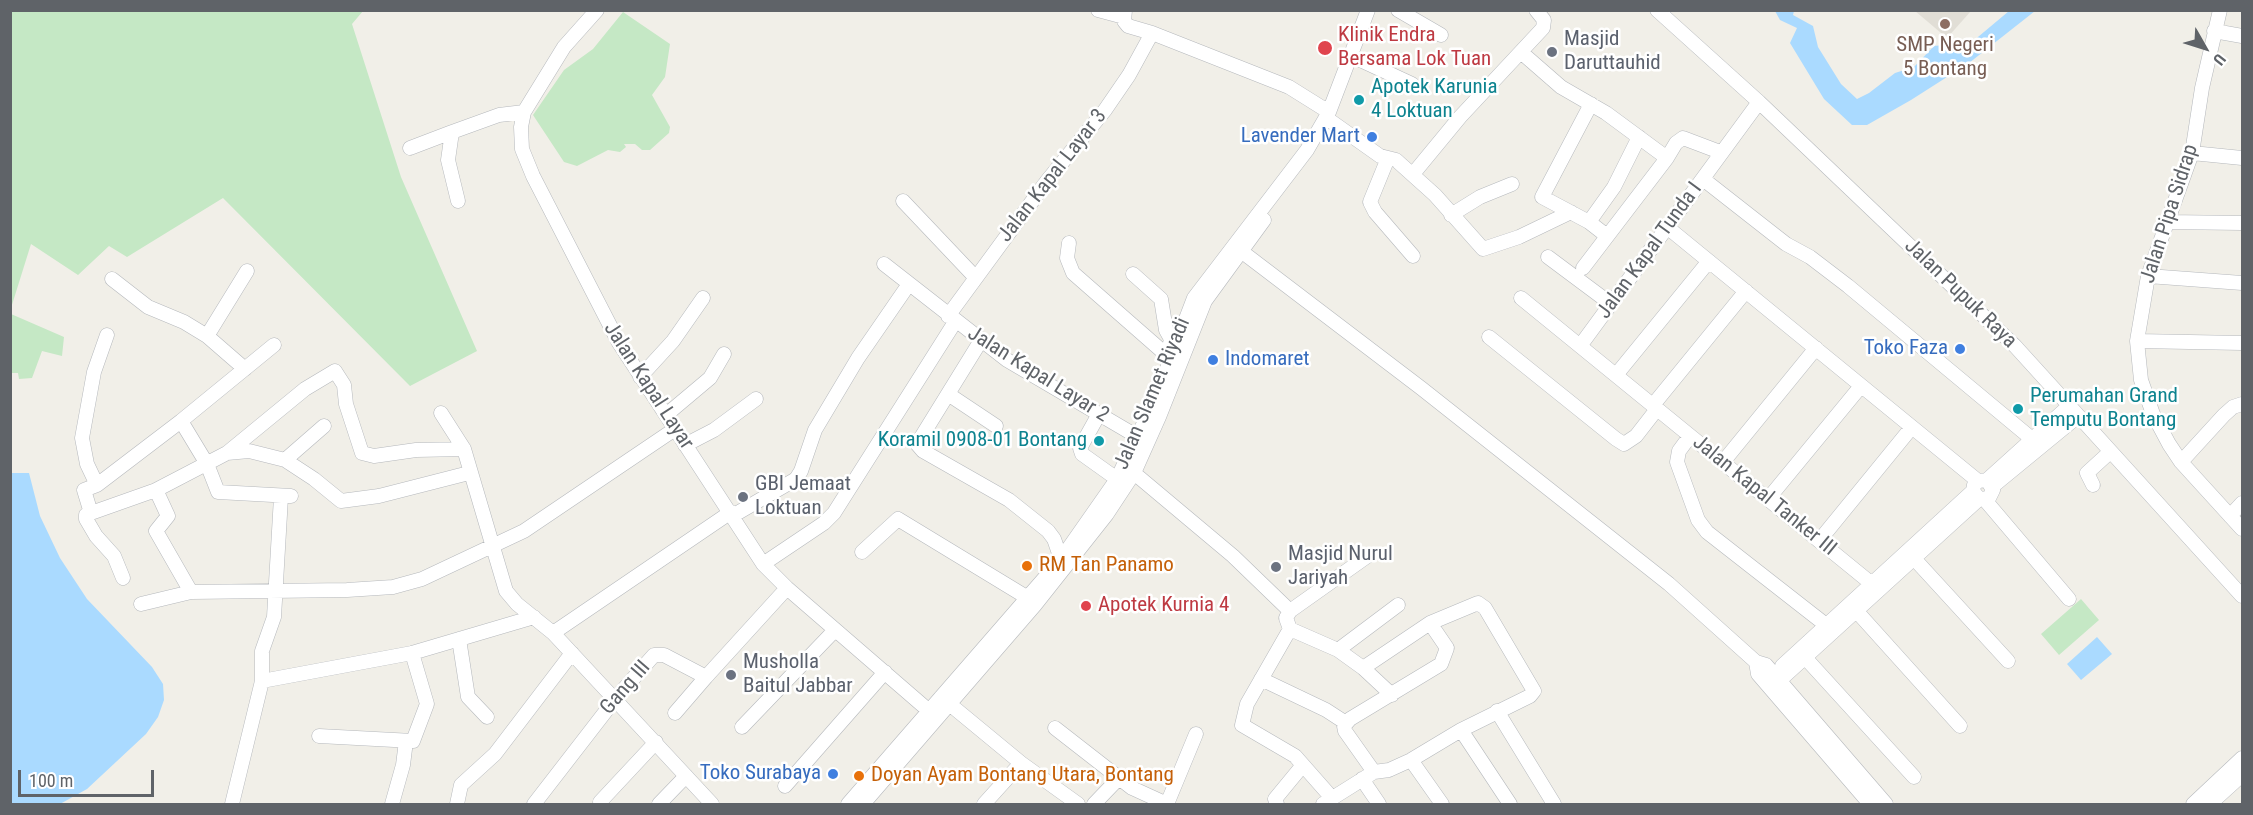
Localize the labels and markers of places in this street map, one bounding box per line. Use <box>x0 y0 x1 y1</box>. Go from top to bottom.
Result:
marker: SMP Negeri 5 Bontang <box>1938 17 1952 31</box>
place label: Klinik Endra Bersama Lok Tuan <box>1338 23 1491 73</box>
place label: Masjid Daruttauhid <box>1564 27 1661 77</box>
place label: SMP Negeri 5 Bontang <box>1896 33 1994 83</box>
marker: Klinik Endra Bersama Lok Tuan <box>1316 39 1334 57</box>
marker: Masjid Daruttauhid <box>1545 45 1559 59</box>
place label: Apotek Karunia 4 Loktuan <box>1371 75 1497 125</box>
marker: Apotek Karunia 4 Loktuan <box>1352 93 1366 107</box>
place label: Lavender Mart <box>1241 124 1360 150</box>
marker: Lavender Mart <box>1365 130 1379 144</box>
place label: Toko Faza <box>1864 336 1948 362</box>
marker: Toko Faza <box>1953 342 1967 356</box>
place label: Indomaret <box>1225 347 1310 373</box>
marker: Indomaret <box>1206 353 1220 367</box>
place label: Perumahan Grand Temputu Bontang <box>2030 384 2178 434</box>
marker: Perumahan Grand Temputu Bontang <box>2011 402 2025 416</box>
place label: Koramil 0908-01 Bontang <box>878 428 1087 454</box>
marker: Koramil 0908-01 Bontang <box>1092 434 1106 448</box>
place label: GBI Jemaat Loktuan <box>755 472 851 522</box>
marker: GBI Jemaat Loktuan <box>736 490 750 504</box>
place label: Masjid Nurul Jariyah <box>1288 542 1393 592</box>
place label: RM Tan Panamo <box>1039 553 1174 579</box>
marker: RM Tan Panamo <box>1020 559 1034 573</box>
marker: Masjid Nurul Jariyah <box>1269 560 1283 574</box>
place label: Apotek Kurnia 4 <box>1098 593 1229 619</box>
marker: Apotek Kurnia 4 <box>1079 599 1093 613</box>
place label: Musholla Baitul Jabbar <box>743 650 853 700</box>
marker: Musholla Baitul Jabbar <box>724 668 738 682</box>
place label: Toko Surabaya <box>700 761 821 787</box>
place label: Doyan Ayam Bontang Utara, Bontang <box>871 763 1174 789</box>
marker: Toko Surabaya <box>826 767 840 781</box>
marker: Doyan Ayam Bontang Utara, Bontang <box>852 769 866 783</box>

